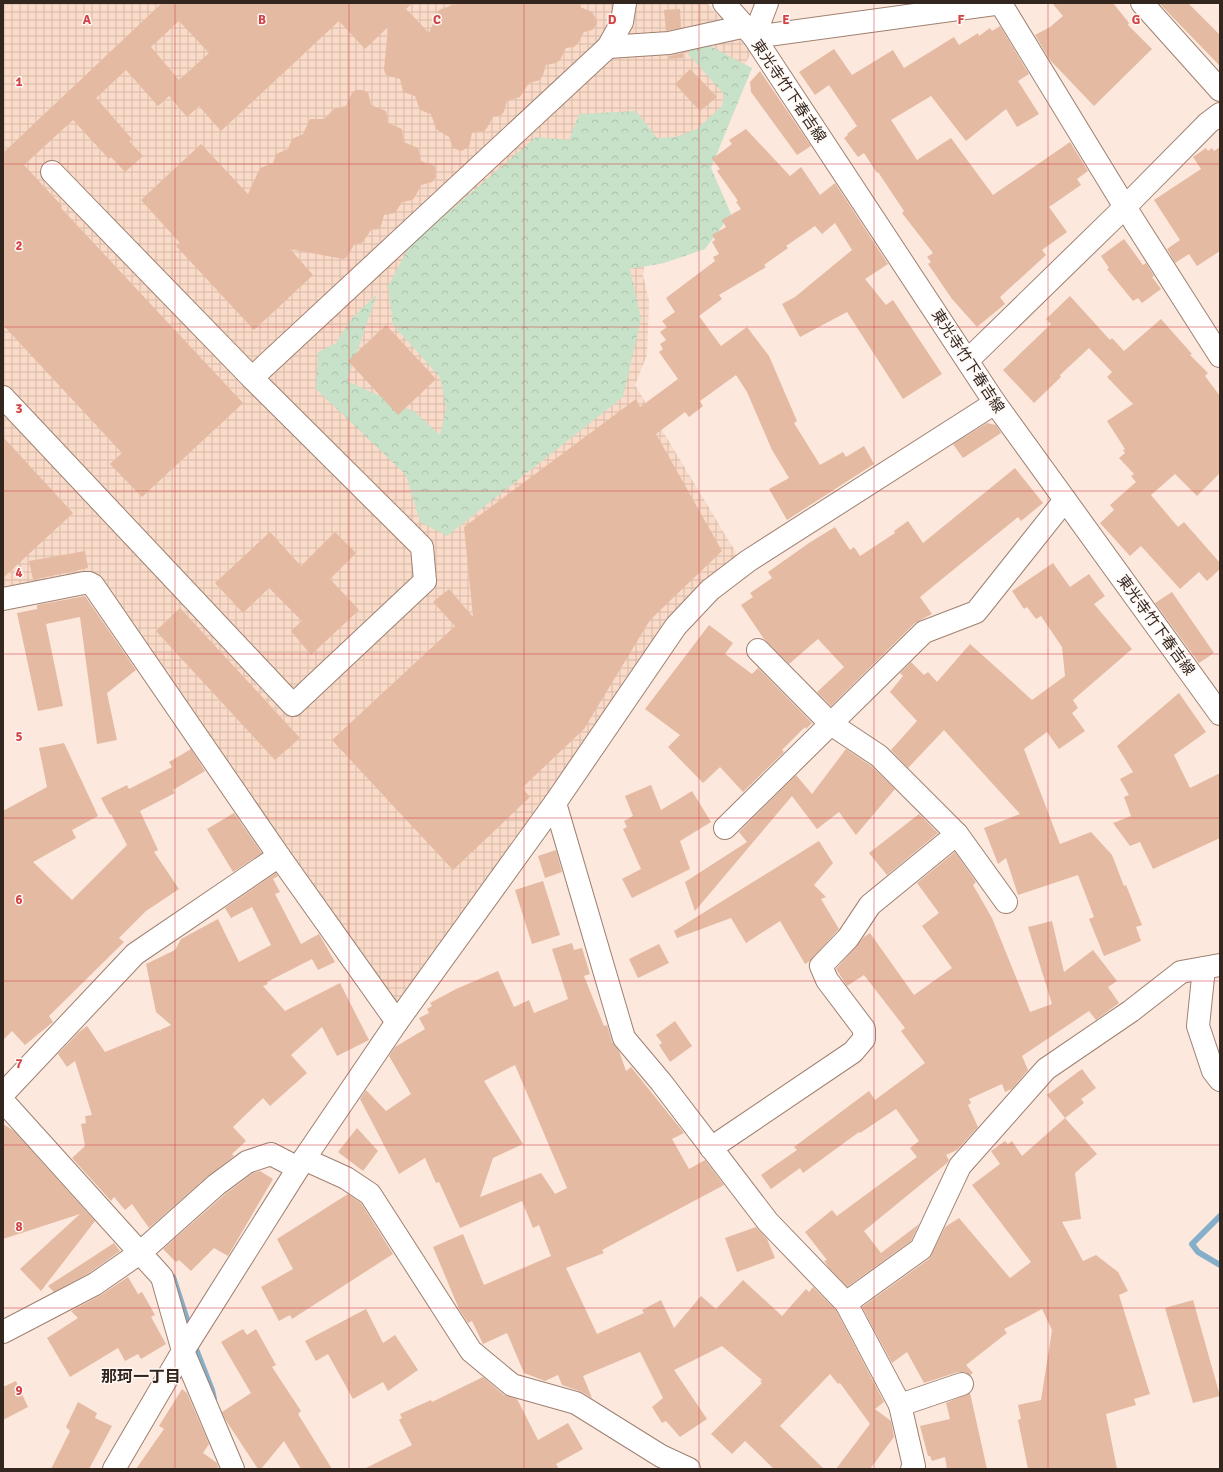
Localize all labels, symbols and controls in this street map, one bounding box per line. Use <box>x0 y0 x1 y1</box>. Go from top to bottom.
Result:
text: A <box>83 12 92 28</box>
text: B <box>258 12 266 28</box>
text: C <box>433 12 441 28</box>
text: D <box>608 12 617 28</box>
text: E <box>782 12 790 28</box>
text: F <box>958 12 965 28</box>
text: G <box>1132 12 1140 28</box>
street label: 東光寺竹下春吉線 <box>748 36 830 146</box>
text: 1 <box>15 74 23 90</box>
text: 2 <box>15 238 23 254</box>
street label: 東光寺竹下春吉線 <box>928 306 1008 416</box>
text: 3 <box>15 401 23 417</box>
text: 4 <box>15 565 23 581</box>
street label: 東光寺竹下春吉線 <box>1113 571 1199 679</box>
text: 5 <box>15 729 23 745</box>
text: 6 <box>15 892 23 908</box>
text: 7 <box>15 1056 23 1072</box>
text: 8 <box>15 1219 23 1235</box>
district label: 那珂一丁目 <box>101 1367 181 1387</box>
text: 9 <box>15 1383 23 1399</box>

